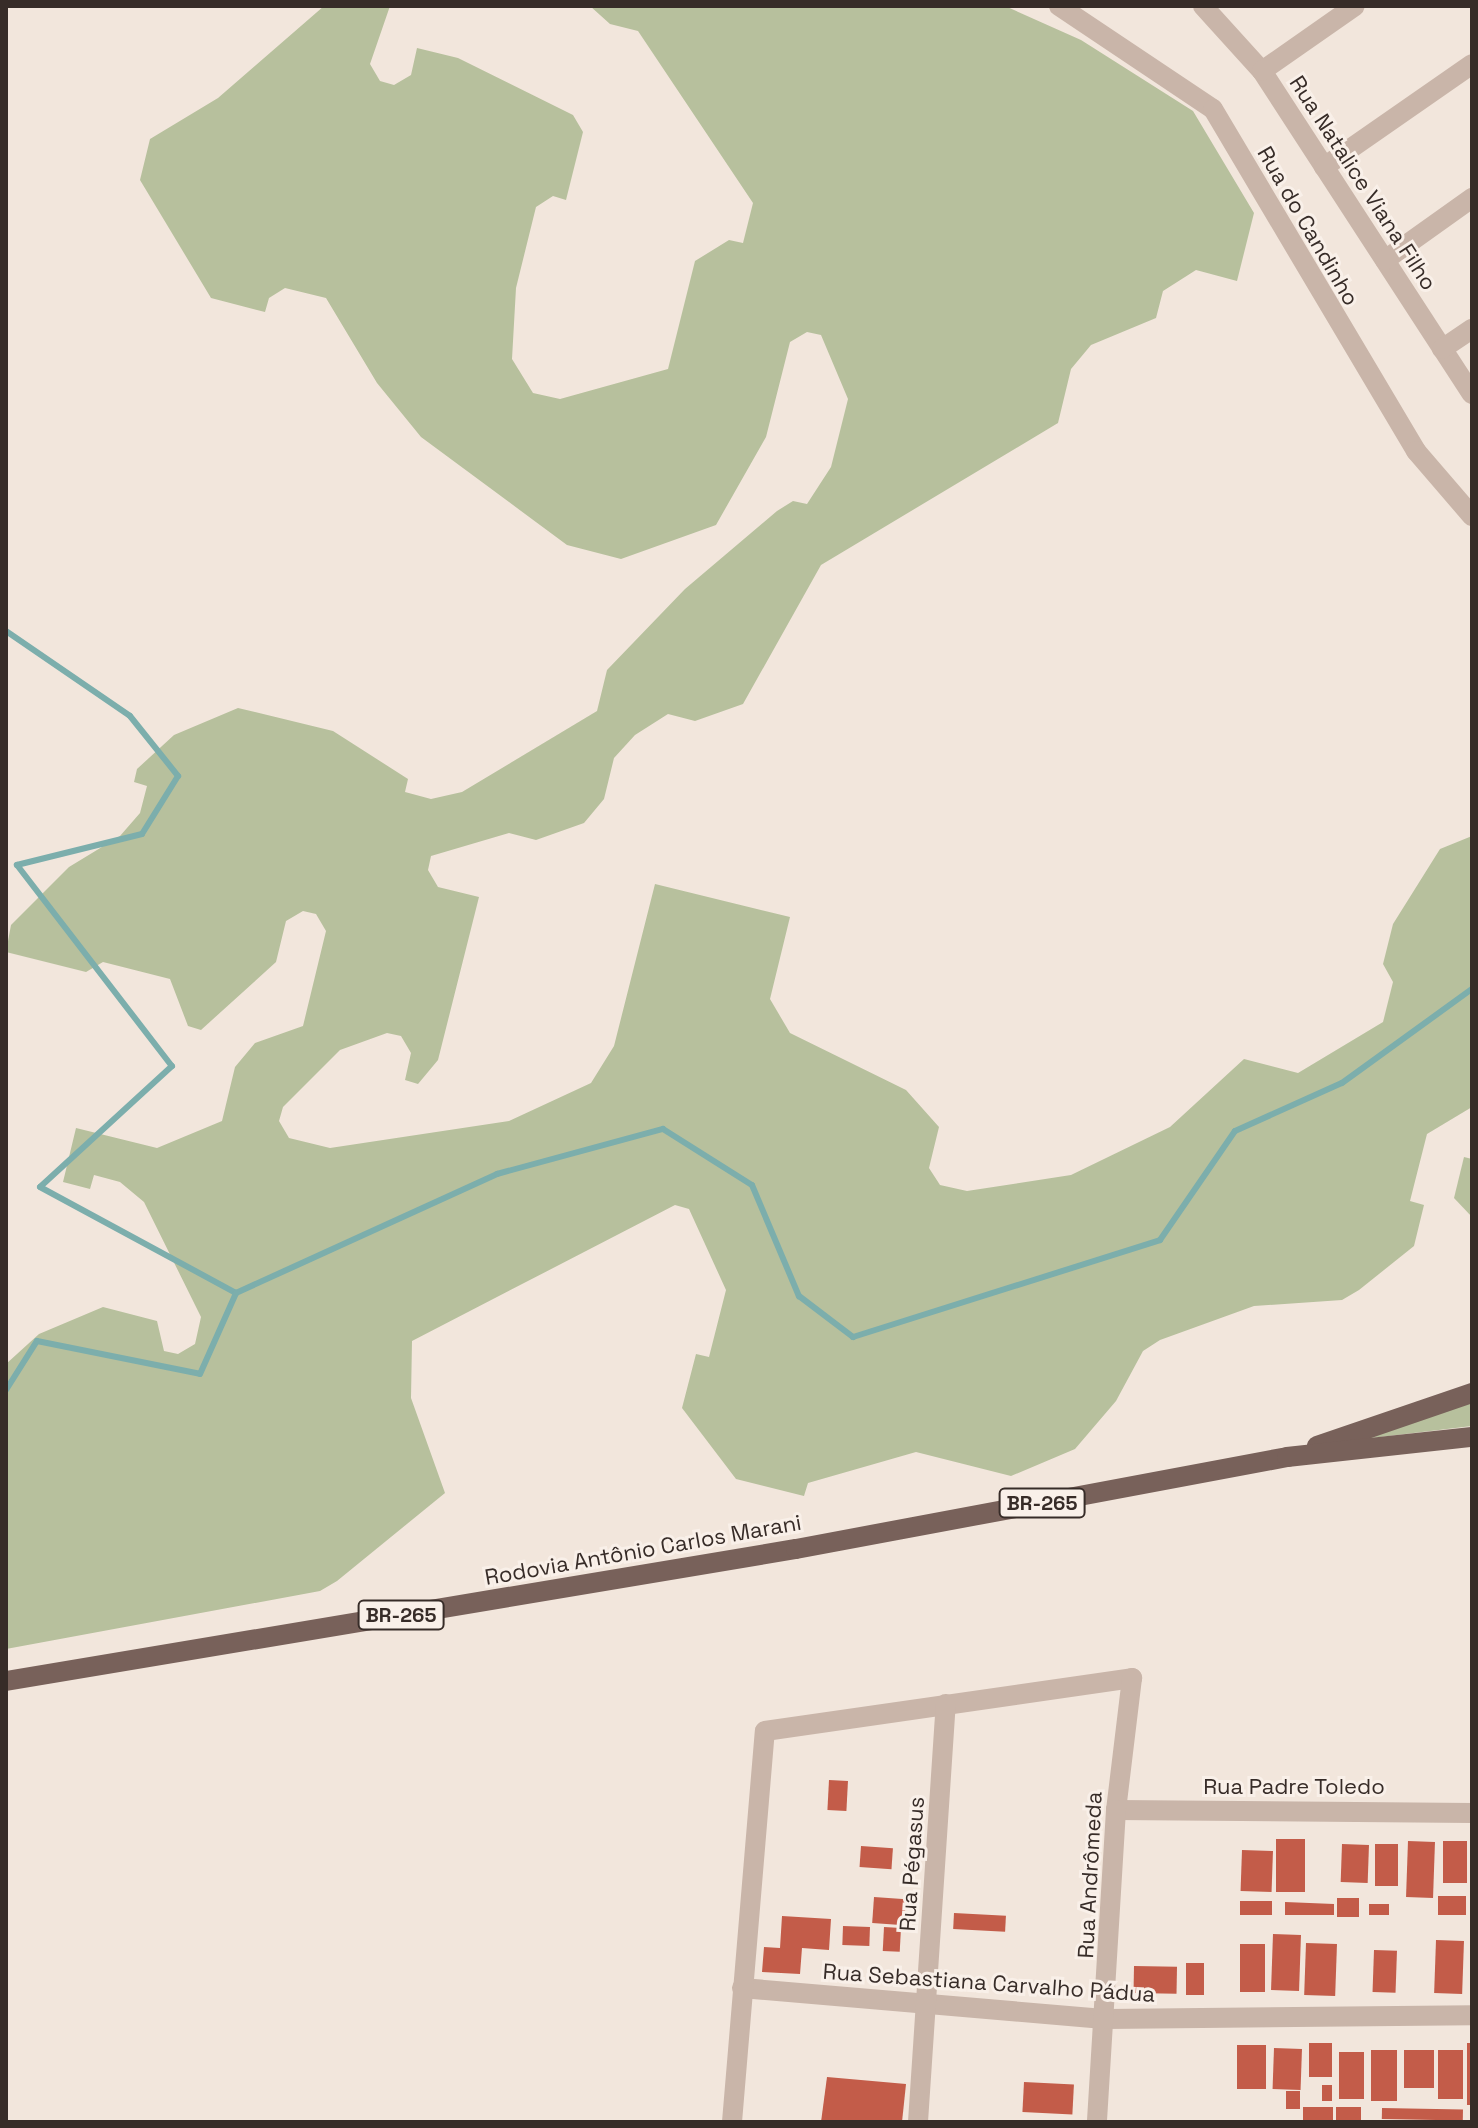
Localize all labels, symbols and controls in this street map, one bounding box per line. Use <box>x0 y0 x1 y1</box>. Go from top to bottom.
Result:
street label: Rua Natalice Viana Filho <box>1284 71 1442 295</box>
street label: Rua do Candinho <box>1252 142 1364 310</box>
road number: BR-265 <box>998 1487 1086 1519</box>
street label: Rodovia Antônio Carlos Marani <box>483 1509 803 1591</box>
road number: BR-265 <box>357 1599 445 1631</box>
street label: Rua Padre Toledo <box>1203 1774 1385 1800</box>
street label: Rua Andrômeda <box>1072 1791 1108 1959</box>
street label: Rua Pégasus <box>894 1796 930 1932</box>
street label: Rua Sebastiana Carvalho Pádua <box>822 1958 1156 2008</box>

